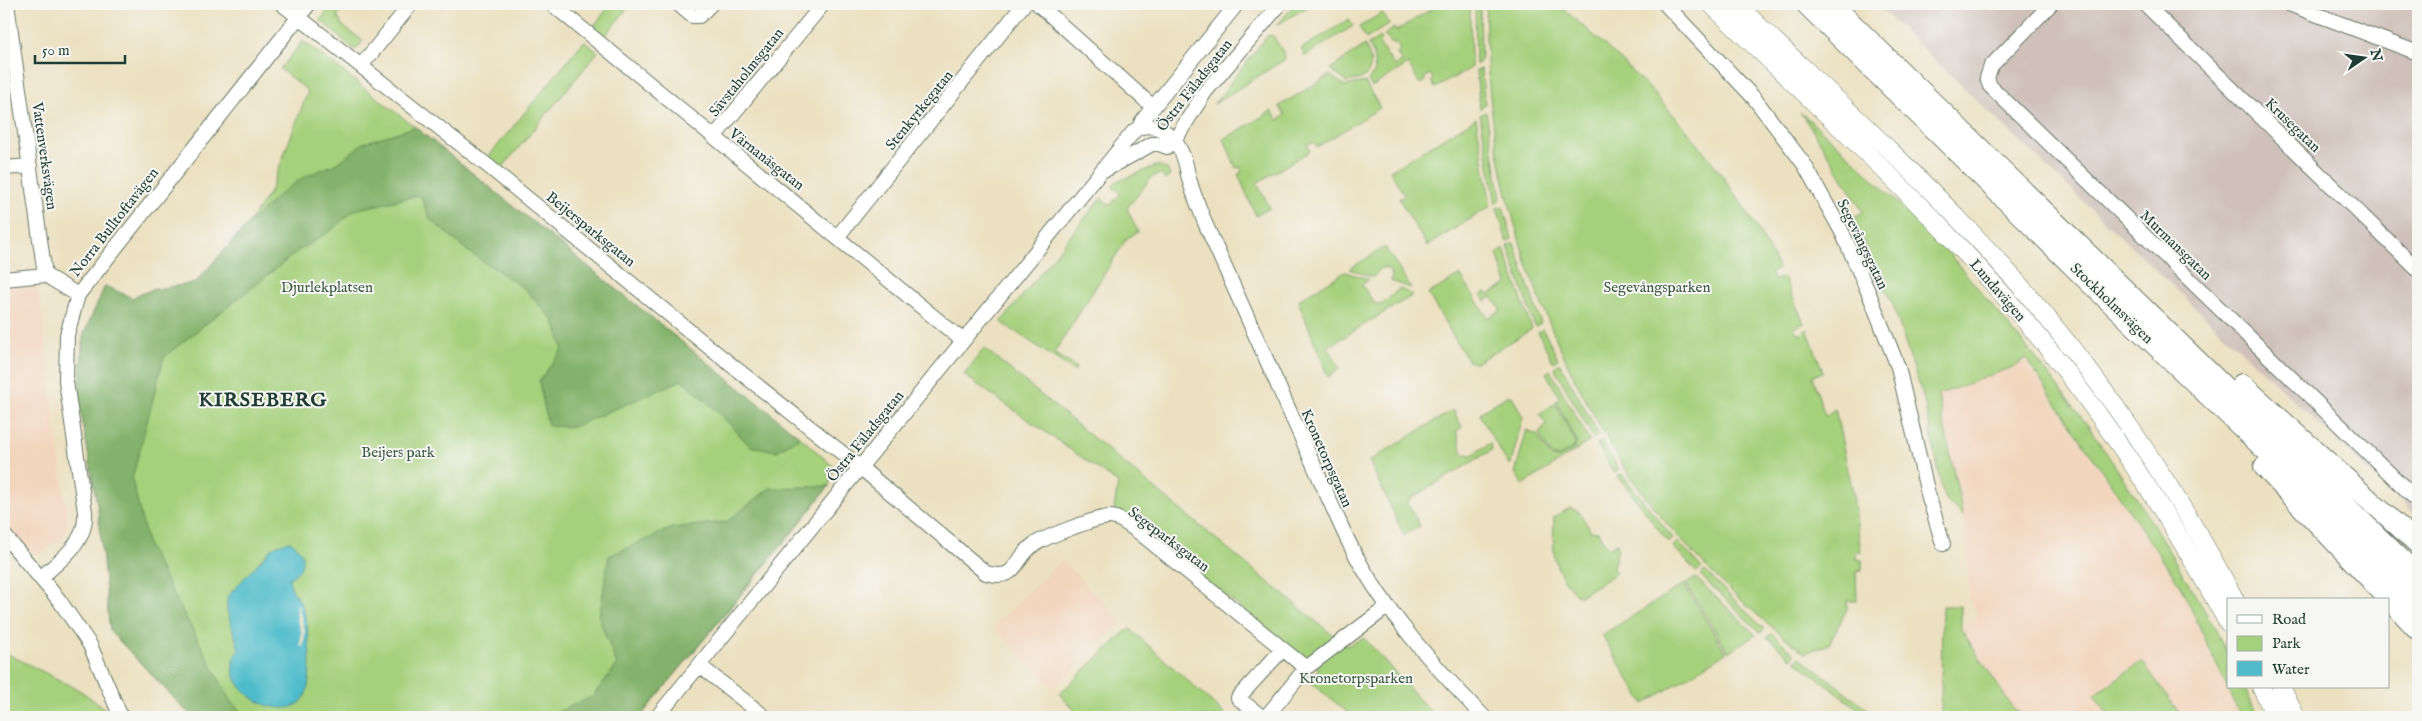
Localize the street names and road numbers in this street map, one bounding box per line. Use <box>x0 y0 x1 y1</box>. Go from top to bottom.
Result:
street label: Sävstaholmsgatan <box>705 24 788 121</box>
street label: Östra Fäladsgatan <box>1152 35 1236 135</box>
street label: Stenkyrkegatan <box>881 66 957 154</box>
street label: Krusegatan <box>2261 94 2325 157</box>
street label: Vattenverksvägen <box>27 100 61 211</box>
street label: Värnanäsgatan <box>724 124 808 195</box>
street label: Norra Bulltoftavägen <box>66 164 163 281</box>
street label: Beijersparksgatan <box>542 188 639 271</box>
street label: Segevångsgatan <box>1832 196 1893 293</box>
street label: Murmansgatan <box>2136 206 2216 284</box>
street label: Lundavägen <box>1965 255 2030 326</box>
street label: Stockholmsvägen <box>2066 259 2157 348</box>
street label: Östra Fäladsgatan <box>823 387 908 486</box>
street label: Kronetorpsgatan <box>1296 406 1357 510</box>
street label: Segeparksgatan <box>1124 503 1213 576</box>

